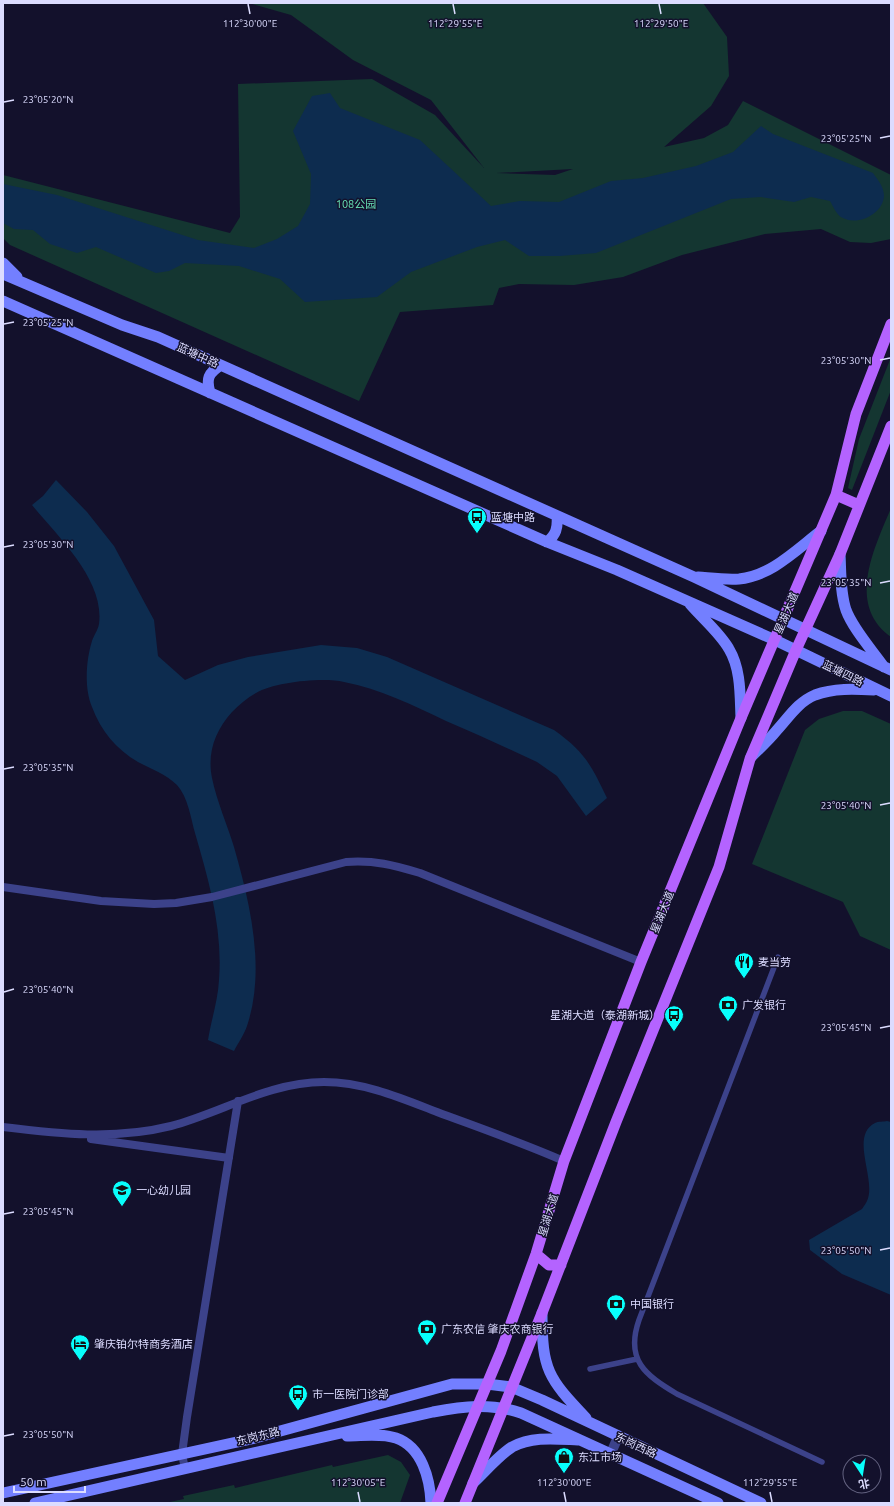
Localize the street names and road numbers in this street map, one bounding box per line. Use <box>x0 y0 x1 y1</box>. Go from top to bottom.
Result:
street label: 蓝塘中路 <box>175 341 221 369</box>
street label: 星湖大道 <box>772 590 800 636</box>
street label: 蓝塘四路 <box>821 658 865 688</box>
street label: 星湖大道 <box>648 889 676 935</box>
street label: 星湖大道 <box>536 1192 560 1238</box>
street label: 东岗东路 <box>235 1425 281 1447</box>
street label: 东岗西路 <box>614 1430 658 1460</box>

